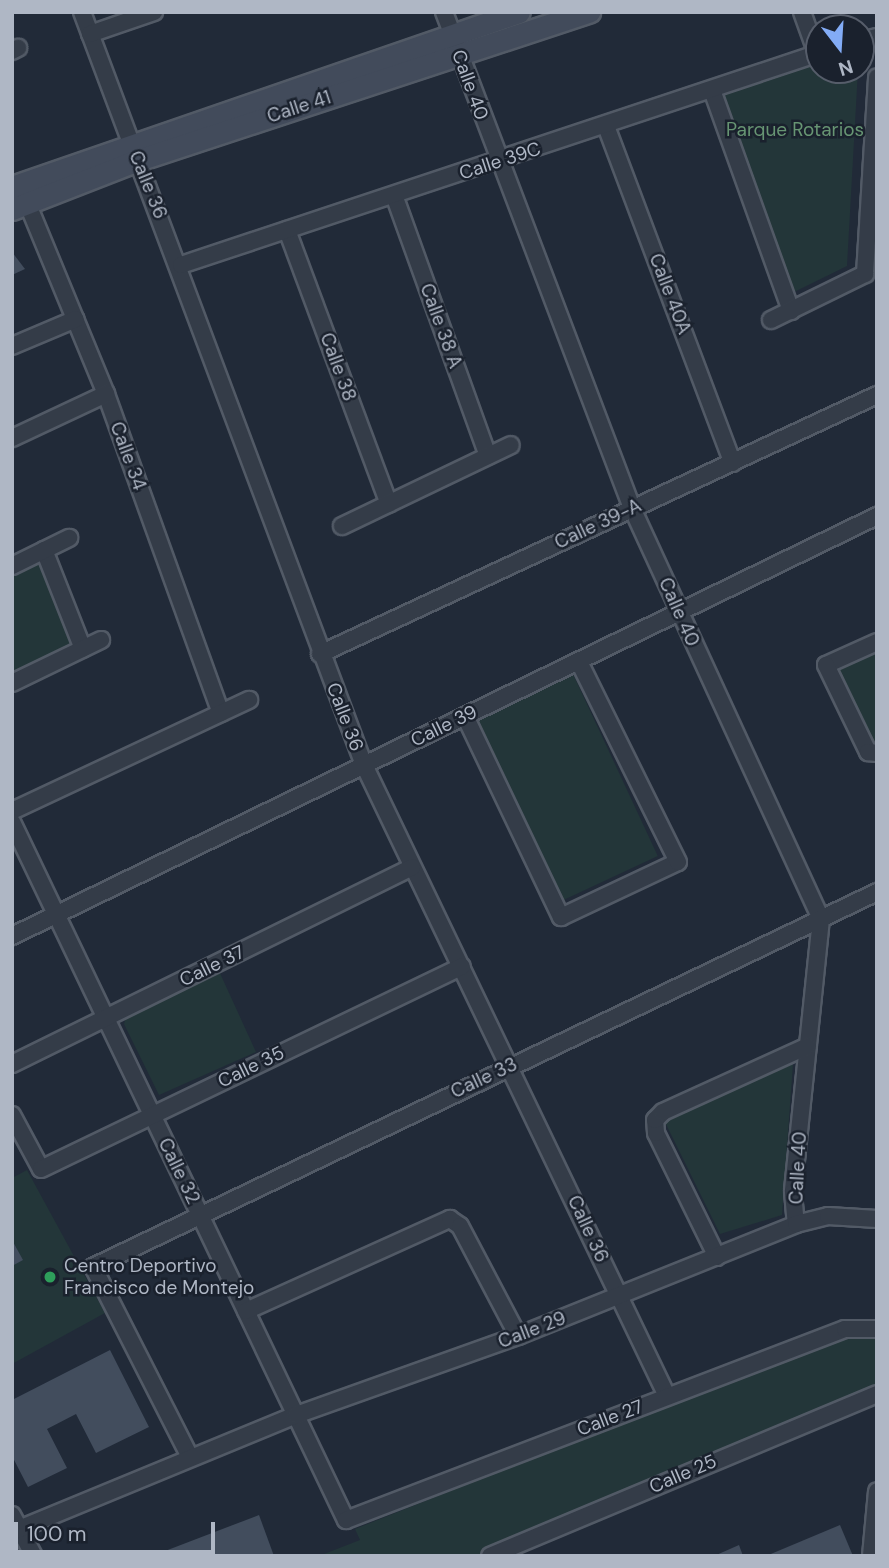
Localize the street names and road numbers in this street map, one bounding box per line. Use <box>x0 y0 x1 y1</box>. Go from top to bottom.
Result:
street label: Calle 40 <box>447 47 493 123</box>
street label: Calle 41 <box>264 86 334 128</box>
street label: Calle 39C <box>456 137 544 185</box>
street label: Calle 36 <box>124 148 172 222</box>
street label: Calle 40A <box>644 250 696 338</box>
street label: Calle 38 A <box>415 280 467 372</box>
street label: Calle 38 <box>315 330 361 404</box>
street label: Calle 34 <box>105 419 151 493</box>
street label: Calle 39-A <box>551 494 645 554</box>
street label: Calle 40 <box>654 574 704 650</box>
street label: Calle 36 <box>322 680 368 754</box>
street label: Calle 39 <box>407 700 481 752</box>
street label: Calle 37 <box>176 941 248 991</box>
street label: Calle 35 <box>214 1041 288 1093</box>
street label: Calle 33 <box>447 1053 521 1103</box>
street label: Calle 40 <box>785 1131 811 1205</box>
street label: Calle 32 <box>153 1134 205 1208</box>
street label: Calle 36 <box>563 1192 613 1266</box>
street label: Calle 29 <box>495 1307 569 1353</box>
street label: Calle 27 <box>574 1395 646 1441</box>
street label: Calle 25 <box>646 1450 720 1498</box>

